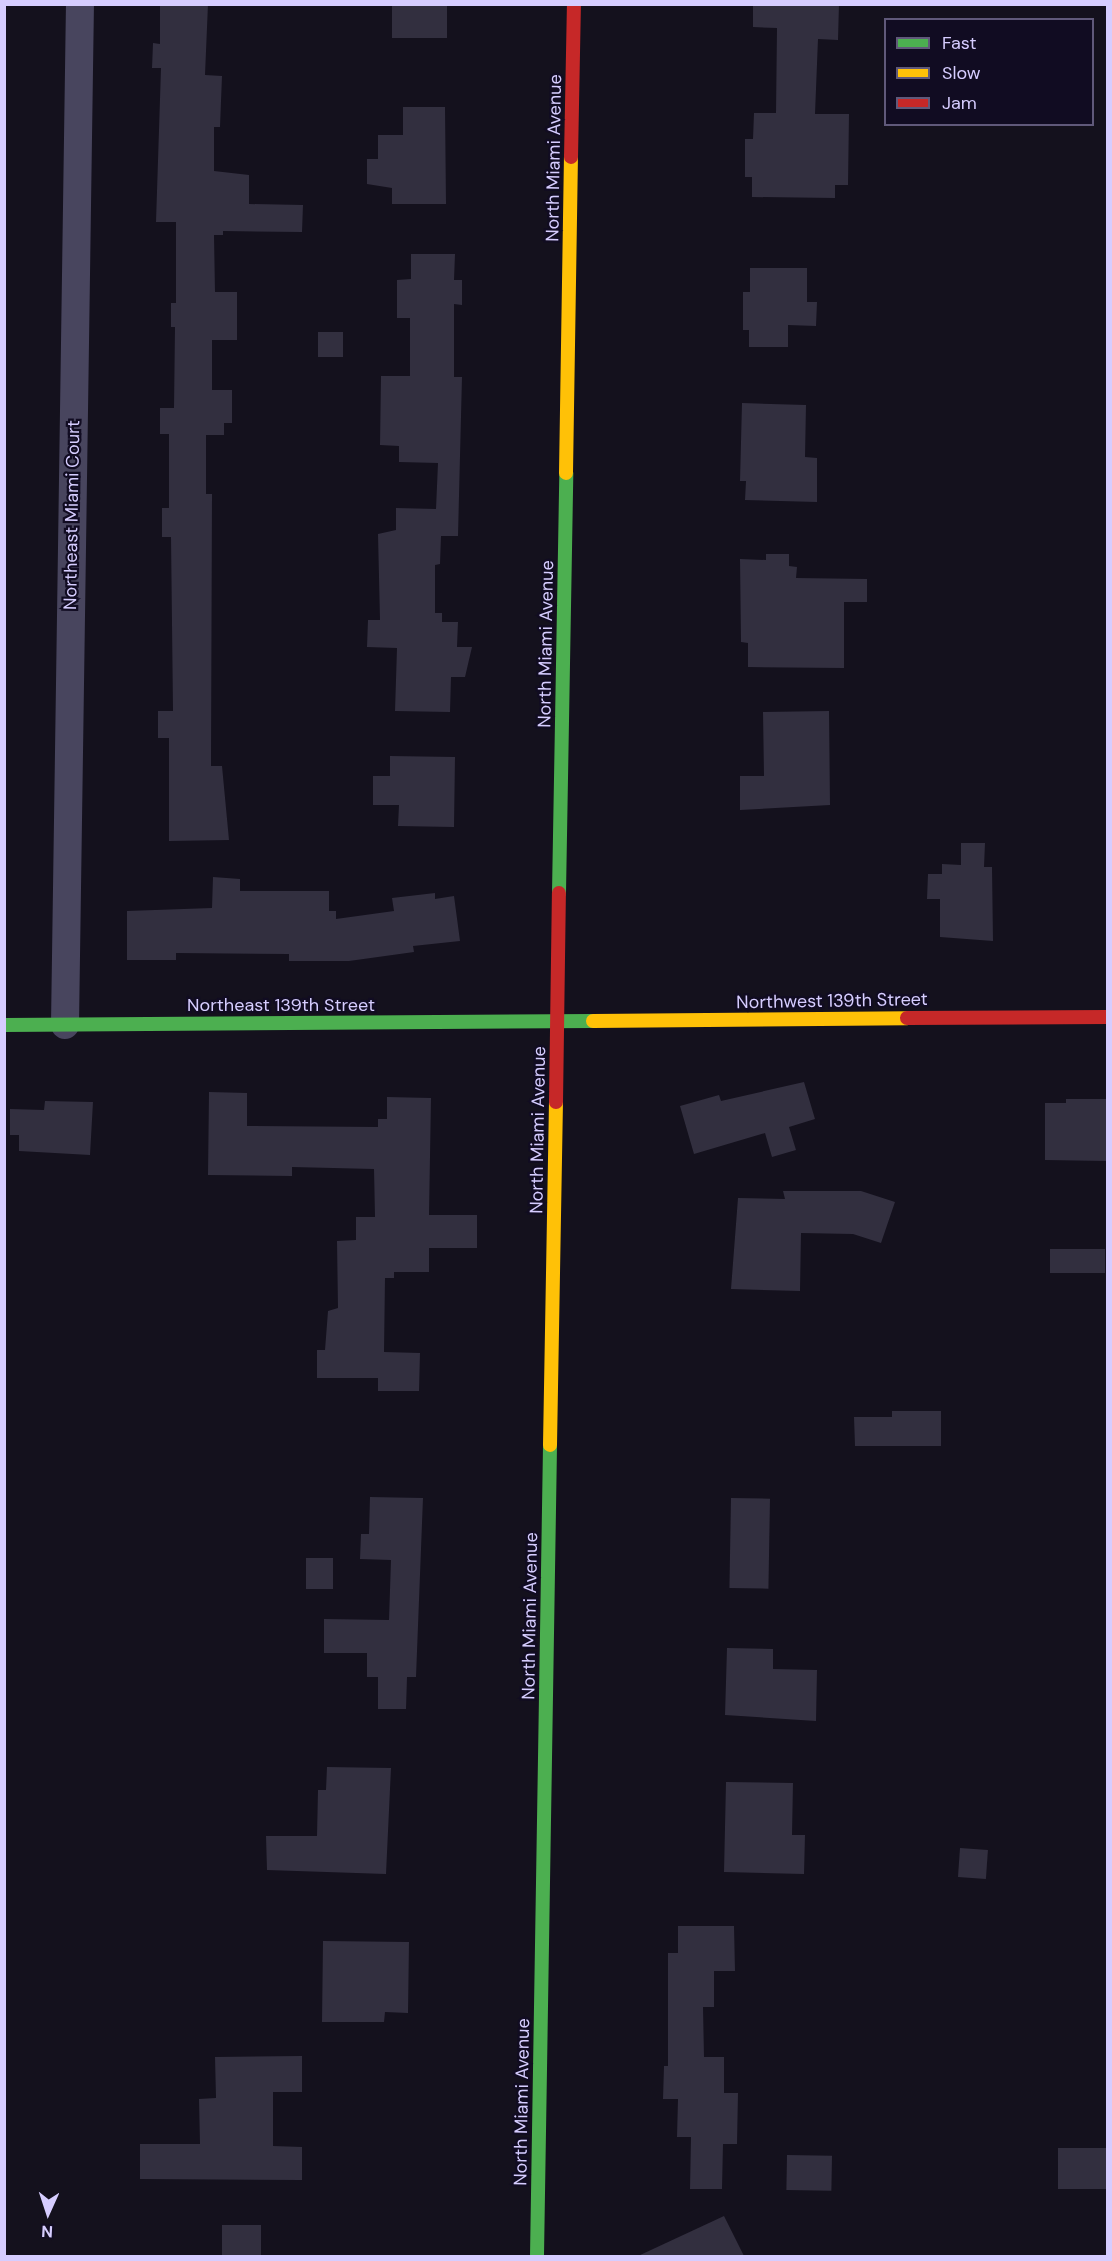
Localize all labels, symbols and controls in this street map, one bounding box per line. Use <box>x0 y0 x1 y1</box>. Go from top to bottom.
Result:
legend <box>884 18 1094 126</box>
text: Fast <box>942 31 977 55</box>
text: Slow <box>942 61 981 85</box>
street label: North Miami Avenue <box>542 74 566 242</box>
text: Jam <box>942 91 977 115</box>
street label: Northeast Miami Court <box>60 420 84 610</box>
street label: North Miami Avenue <box>534 560 558 728</box>
street label: Northwest 139th Street <box>736 989 928 1013</box>
street label: Northeast 139th Street <box>187 994 375 1016</box>
street label: North Miami Avenue <box>526 1046 550 1214</box>
street label: North Miami Avenue <box>518 1532 542 1700</box>
street label: North Miami Avenue <box>510 2018 534 2186</box>
north arrow <box>18 2183 78 2243</box>
text: N <box>41 2221 53 2242</box>

